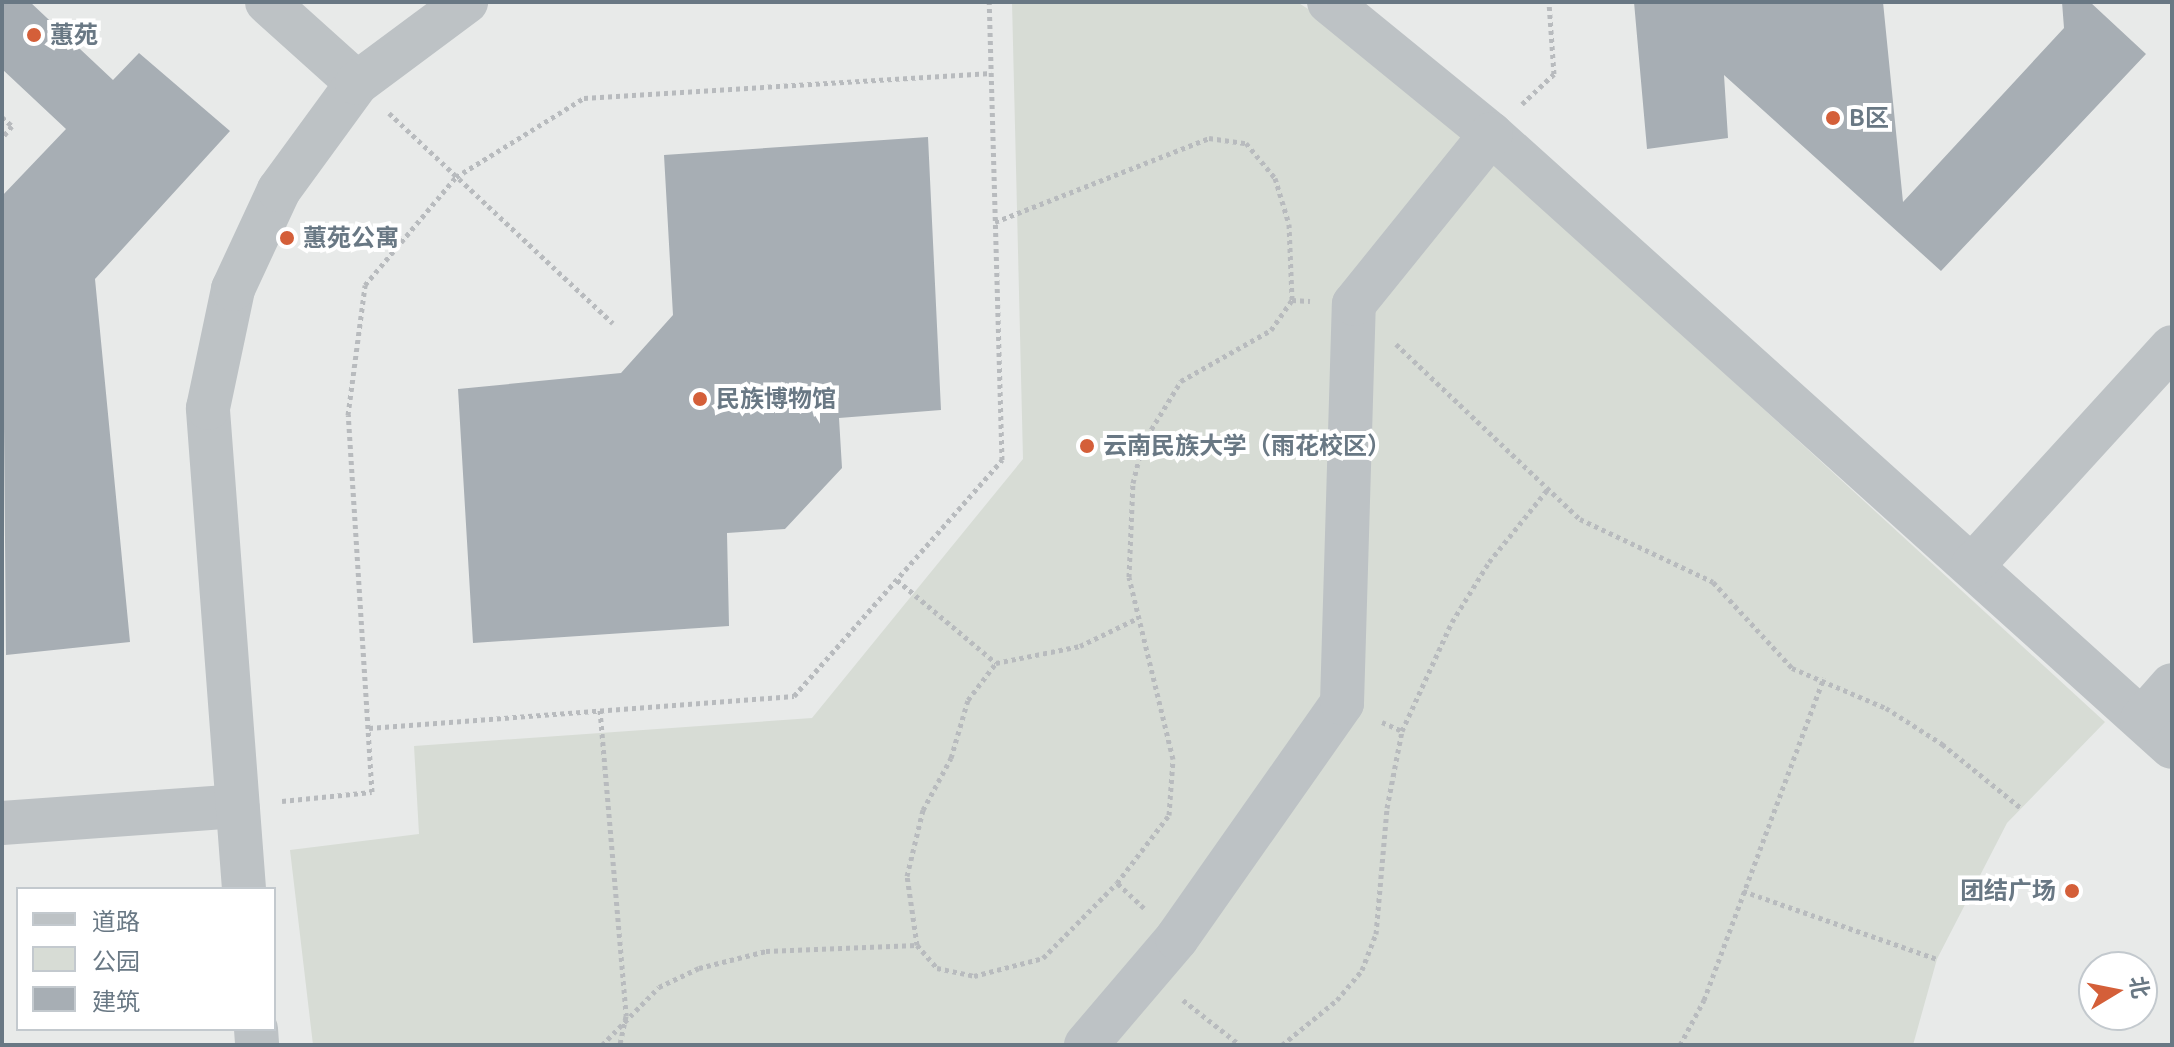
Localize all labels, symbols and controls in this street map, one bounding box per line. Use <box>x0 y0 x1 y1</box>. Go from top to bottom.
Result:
place label: 蕙苑 <box>50 21 98 49</box>
marker: 蕙苑 <box>25 26 43 44</box>
place label: B区 <box>1849 104 1889 132</box>
marker: B区 <box>1824 109 1842 127</box>
place label: 蕙苑公寓 <box>303 224 399 252</box>
marker: 蕙苑公寓 <box>278 229 296 247</box>
place label: 民族博物馆 <box>716 385 836 413</box>
marker: 民族博物馆 <box>691 390 709 408</box>
place label: 云南民族大学（雨花校区） <box>1103 432 1391 460</box>
marker: 云南民族大学（雨花校区） <box>1078 437 1096 455</box>
place label: 团结广场 <box>1960 877 2056 905</box>
marker: 团结广场 <box>2063 882 2081 900</box>
legend <box>16 887 276 1031</box>
text: 道路 <box>92 908 140 935</box>
text: 公园 <box>92 948 140 975</box>
north arrow <box>2078 951 2158 1031</box>
text: 北 <box>2126 974 2154 1000</box>
text: 建筑 <box>92 988 140 1015</box>

